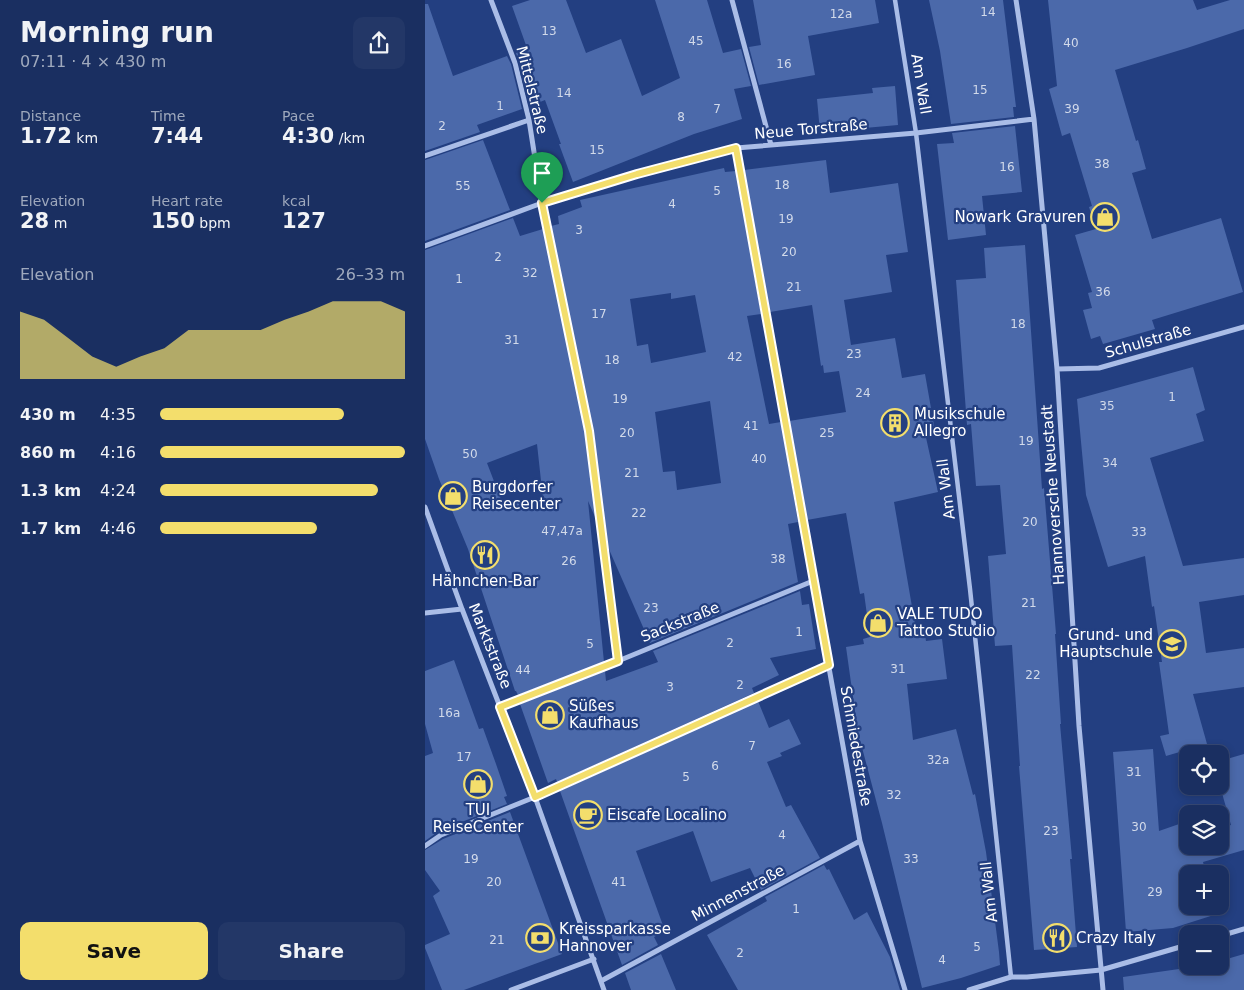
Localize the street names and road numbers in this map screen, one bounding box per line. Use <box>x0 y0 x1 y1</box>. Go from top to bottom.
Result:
street label: Mittelstraße <box>512 44 552 136</box>
street label: Am Wall <box>907 52 935 116</box>
street label: Neue Torstraße <box>754 115 868 143</box>
street label: Schulstraße <box>1103 320 1193 362</box>
street label: Hannoversche Neustadt <box>1038 404 1068 586</box>
street label: Am Wall <box>933 458 959 520</box>
street label: Sackstraße <box>638 598 722 646</box>
street label: Marktstraße <box>465 601 515 691</box>
street label: Schmiedestraße <box>837 684 875 808</box>
street label: Minnenstraße <box>688 861 788 925</box>
street label: Am Wall <box>977 861 1001 923</box>

